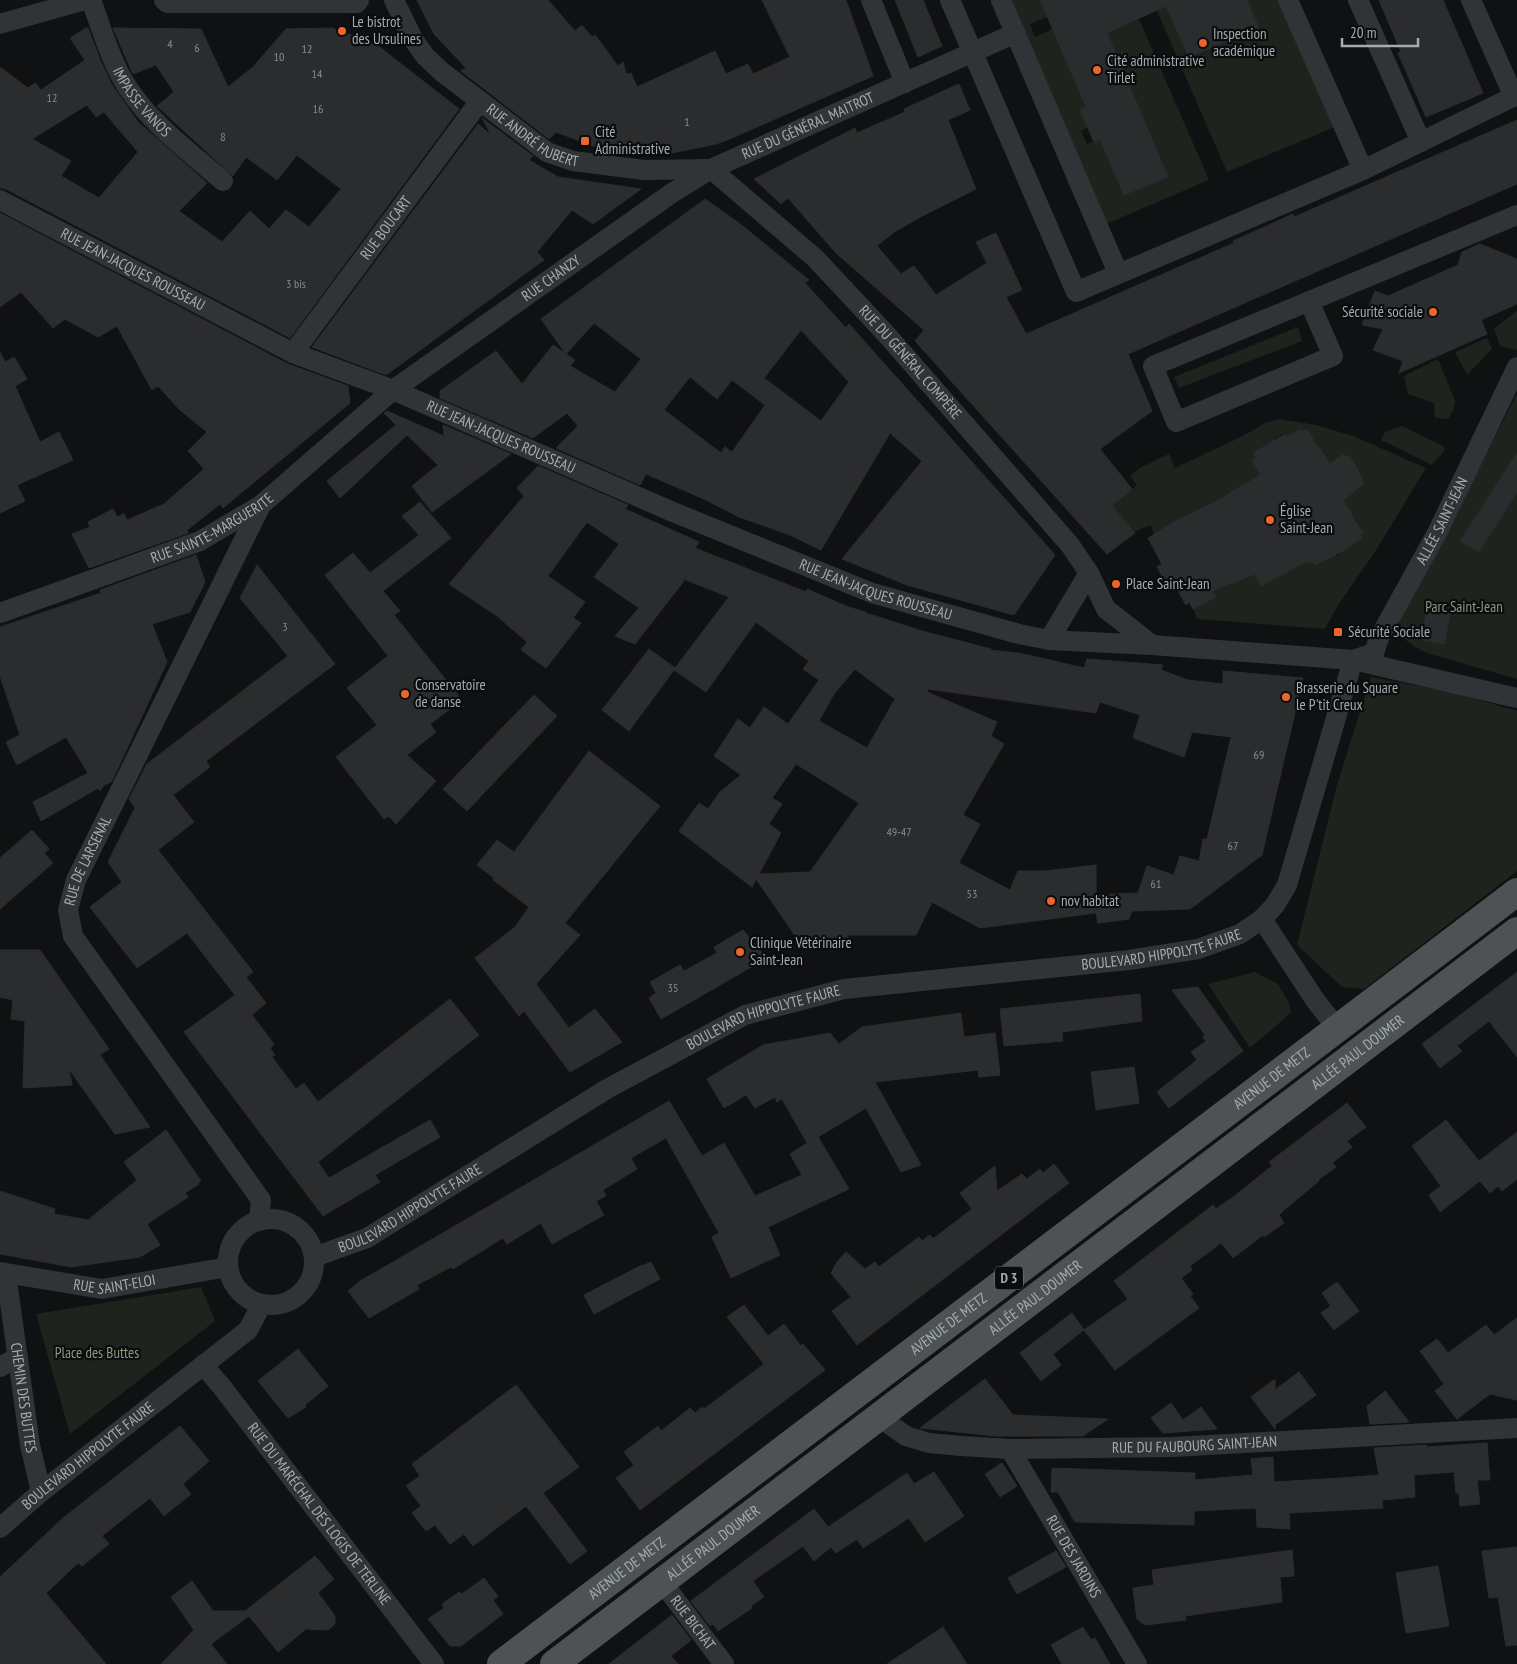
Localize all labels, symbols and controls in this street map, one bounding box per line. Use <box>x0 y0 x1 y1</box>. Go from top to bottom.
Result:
place label: Le bistrot des Ursulines <box>352 12 421 48</box>
scale bar <box>1342 15 1418 47</box>
text: 20 m <box>1350 23 1376 42</box>
place label: Inspection académique <box>1213 24 1275 60</box>
marker: Le bistrot des Ursulines <box>336 25 348 37</box>
house number: 4 <box>167 36 173 51</box>
marker: Inspection académique <box>1197 37 1209 49</box>
house number: 6 <box>194 40 200 55</box>
house number: 12 <box>302 41 312 56</box>
house number: 10 <box>274 49 284 64</box>
place label: Cité administrative Tirlet <box>1107 51 1205 87</box>
street label: IMPASSE VANOS <box>109 64 175 141</box>
marker: Cité administrative Tirlet <box>1091 64 1103 76</box>
house number: 14 <box>312 66 323 81</box>
street label: RUE DU GÉNÉRAL MAITROT <box>739 87 877 163</box>
house number: 12 <box>47 90 57 105</box>
street label: RUE ANDRÉ HUBERT <box>483 99 580 171</box>
house number: 16 <box>313 101 323 116</box>
house number: 1 <box>684 114 690 129</box>
place label: Cité Administrative <box>595 122 670 158</box>
house number: 8 <box>220 129 226 144</box>
marker: Cité Administrative <box>579 135 591 147</box>
street label: RUE BOUCART <box>356 192 416 263</box>
street label: RUE JEAN-JACQUES ROUSSEAU <box>58 223 209 315</box>
street label: RUE CHANZY <box>518 251 584 305</box>
house number: 3 bis <box>286 276 306 291</box>
street label: RUE DU GÉNÉRAL COMPÈRE <box>855 301 966 423</box>
place label: Sécurité sociale <box>1342 302 1423 321</box>
marker: Sécurité sociale <box>1427 306 1439 318</box>
street label: RUE JEAN-JACQUES ROUSSEAU <box>424 396 579 477</box>
street label: ALLÉE SAINT-JEAN <box>1411 474 1472 568</box>
street label: RUE SAINTE-MARGUERITE <box>148 488 277 567</box>
place label: Église Saint-Jean <box>1280 501 1333 537</box>
marker: Église Saint-Jean <box>1264 514 1276 526</box>
street label: RUE JEAN-JACQUES ROUSSEAU <box>797 554 954 624</box>
place label: Place Saint-Jean <box>1126 574 1210 593</box>
marker: Place Saint-Jean <box>1110 578 1122 590</box>
park label: Parc Saint-Jean <box>1425 597 1503 616</box>
house number: 3 <box>282 619 288 634</box>
place label: Sécurité Sociale <box>1348 622 1430 641</box>
marker: Sécurité Sociale <box>1332 626 1344 638</box>
place label: Conservatoire de danse <box>415 675 486 711</box>
place label: Brasserie du Square le P'tit Creux <box>1296 678 1398 714</box>
marker: Conservatoire de danse <box>399 688 411 700</box>
marker: Brasserie du Square le P'tit Creux <box>1280 691 1292 703</box>
house number: 69 <box>1254 747 1264 762</box>
street label: RUE DE L'ARSENAL <box>60 812 116 908</box>
house number: 49-47 <box>886 824 912 839</box>
house number: 67 <box>1228 838 1238 853</box>
house number: 61 <box>1151 876 1161 891</box>
house number: 53 <box>967 886 977 901</box>
place label: nov habitat <box>1061 891 1119 910</box>
marker: nov habitat <box>1045 895 1057 907</box>
street label: BOULEVARD HIPPOLYTE FAURE <box>1080 924 1244 974</box>
place label: Clinique Vétérinaire Saint-Jean <box>750 933 852 969</box>
marker: Clinique Vétérinaire Saint-Jean <box>734 946 746 958</box>
house number: 35 <box>668 980 678 995</box>
street label: BOULEVARD HIPPOLYTE FAURE <box>683 980 842 1054</box>
street label: ALLÉE PAUL DOUMER <box>1307 1010 1408 1094</box>
street label: AVENUE DE METZ <box>1229 1042 1314 1113</box>
street label: BOULEVARD HIPPOLYTE FAURE <box>335 1159 485 1257</box>
street label: ALLÉE PAUL DOUMER <box>985 1256 1086 1339</box>
road number: D 3 <box>995 1266 1023 1290</box>
street label: RUE SAINT-ELOI <box>72 1270 157 1298</box>
street label: AVENUE DE METZ <box>906 1288 991 1359</box>
street label: CHEMIN DES BUTTES <box>7 1341 42 1455</box>
park label: Place des Buttes <box>55 1343 139 1362</box>
street label: BOULEVARD HIPPOLYTE FAURE <box>18 1397 158 1513</box>
street label: RUE DU MARÉCHAL DES LOGIS DE TERLINE <box>244 1419 395 1609</box>
street label: RUE DU FAUBOURG SAINT-JEAN <box>1112 1431 1277 1457</box>
street label: ALLÉE PAUL DOUMER <box>662 1501 763 1584</box>
street label: RUE DES JARDINS <box>1042 1512 1106 1601</box>
street label: AVENUE DE METZ <box>584 1532 669 1603</box>
street label: RUE BICHAT <box>667 1591 720 1654</box>

